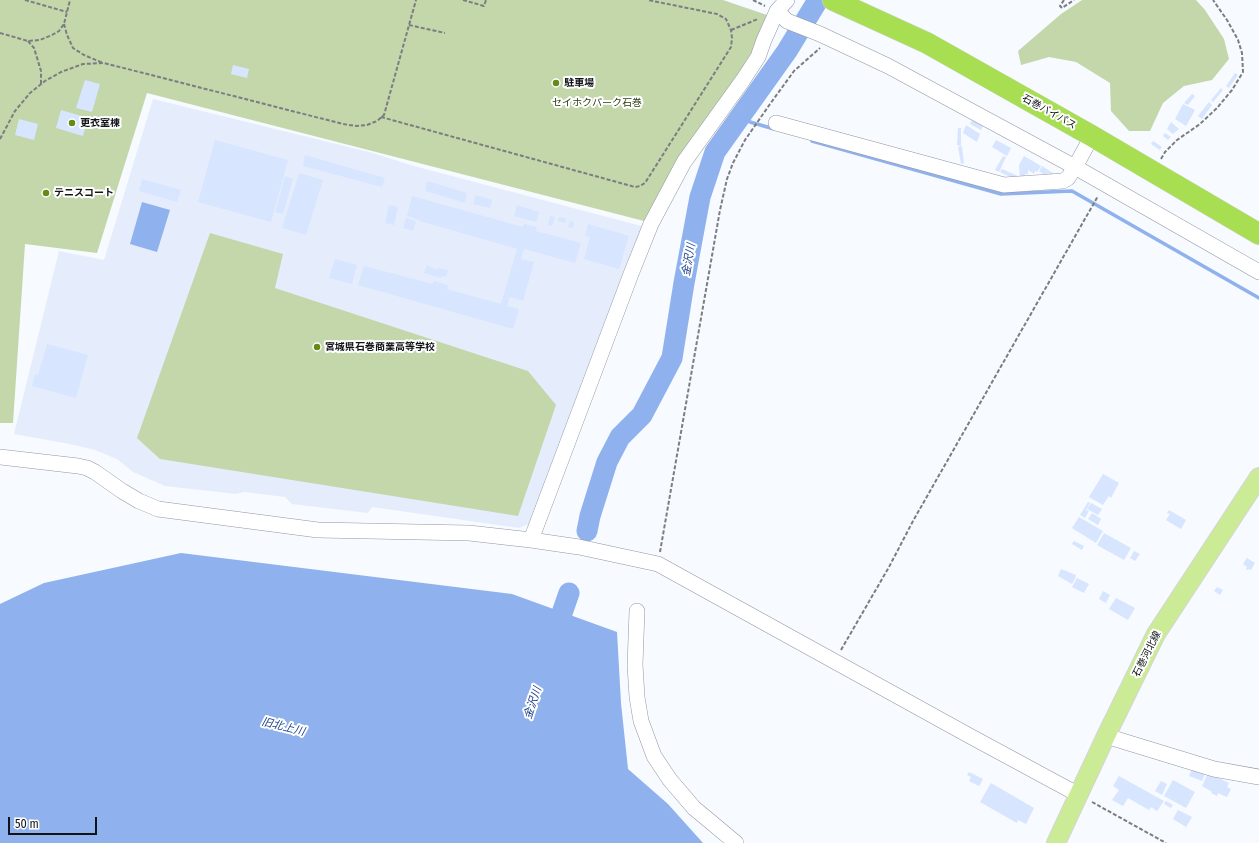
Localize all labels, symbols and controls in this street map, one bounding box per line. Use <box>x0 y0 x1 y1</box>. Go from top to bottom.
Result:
place label: 駐車場 <box>564 77 594 89</box>
marker: 駐車場 <box>551 78 561 88</box>
street label: 石巻バイパス <box>1020 92 1078 132</box>
park label: セイホクパーク石巻 <box>552 97 642 109</box>
place label: 更衣室棟 <box>80 117 120 129</box>
marker: 更衣室棟 <box>67 118 77 128</box>
place label: テニスコート <box>54 187 114 199</box>
marker: テニスコート <box>41 188 51 198</box>
water label: 金沢川 <box>680 243 698 277</box>
place label: 宮城県石巻商業高等学校 <box>325 341 435 353</box>
marker: 宮城県石巻商業高等学校 <box>312 342 322 352</box>
street label: 石巻河北線 <box>1130 629 1164 679</box>
water label: 金沢川 <box>522 685 544 721</box>
water label: 旧北上川 <box>260 715 306 739</box>
scale bar <box>10 809 99 835</box>
text: 50 m <box>15 817 39 831</box>

